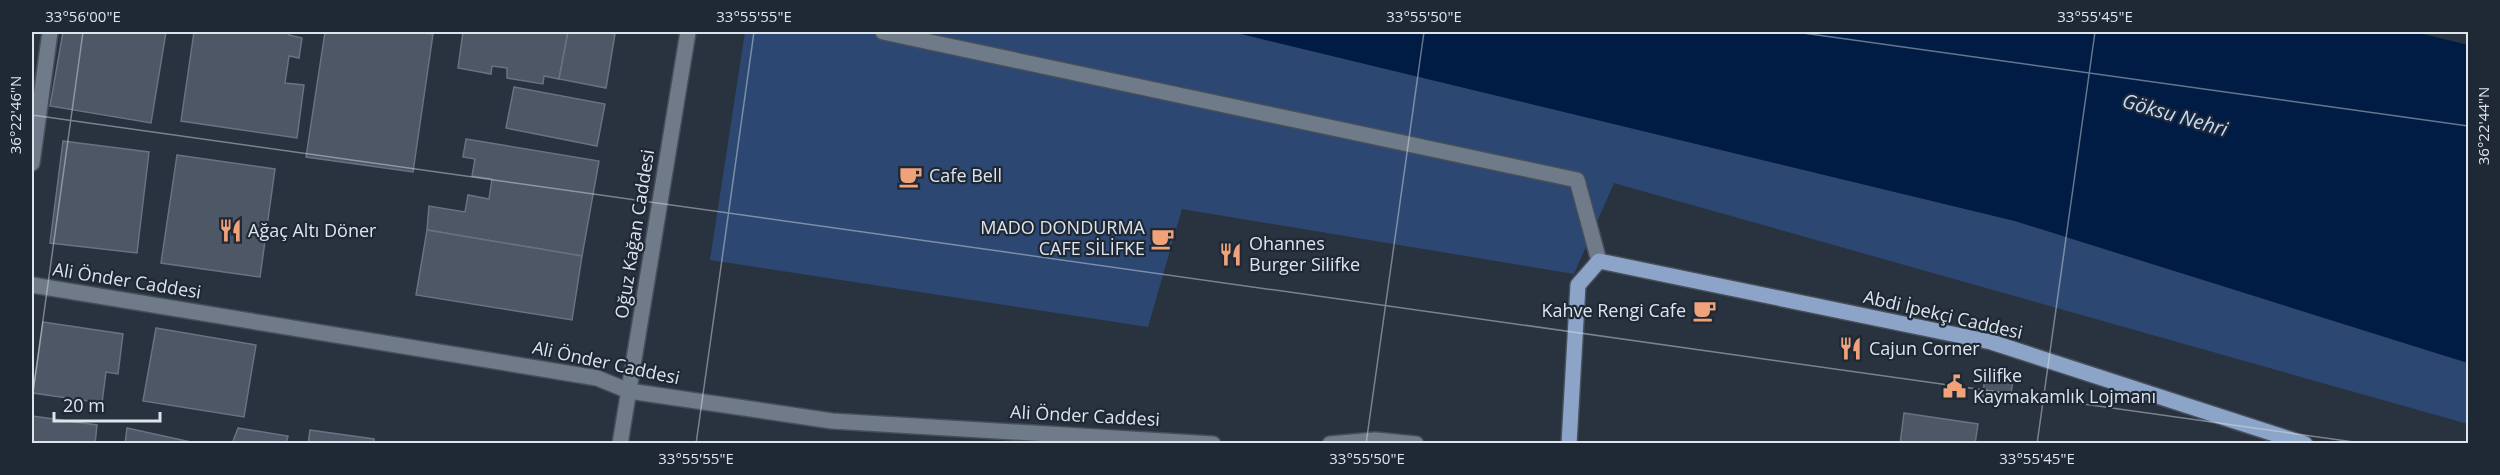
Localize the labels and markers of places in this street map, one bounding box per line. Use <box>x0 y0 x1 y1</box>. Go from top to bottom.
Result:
cafe icon: Cafe Bell <box>898 163 924 189</box>
place label: Cafe Bell <box>929 163 1002 187</box>
place label: MADO DONDURMA CAFE SİLİFKE <box>980 215 1146 260</box>
restaurant icon: Ağaç Altı Döner <box>217 218 243 244</box>
place label: Ağaç Altı Döner <box>248 218 377 242</box>
cafe icon: MADO DONDURMA CAFE SİLİFKE <box>1150 225 1176 251</box>
place label: Ohannes Burger Silifke <box>1249 231 1360 276</box>
restaurant icon: Ohannes Burger Silifke <box>1218 241 1244 267</box>
place label: Kahve Rengi Cafe <box>1541 298 1686 322</box>
cafe icon: Kahve Rengi Cafe <box>1691 298 1717 324</box>
restaurant icon: Cajun Corner <box>1838 336 1864 362</box>
place label: Cajun Corner <box>1869 336 1980 360</box>
place label: Silifke Kaymakamlık Lojmanı <box>1973 363 2156 408</box>
public building icon: Silifke Kaymakamlık Lojmanı <box>1942 373 1968 399</box>

